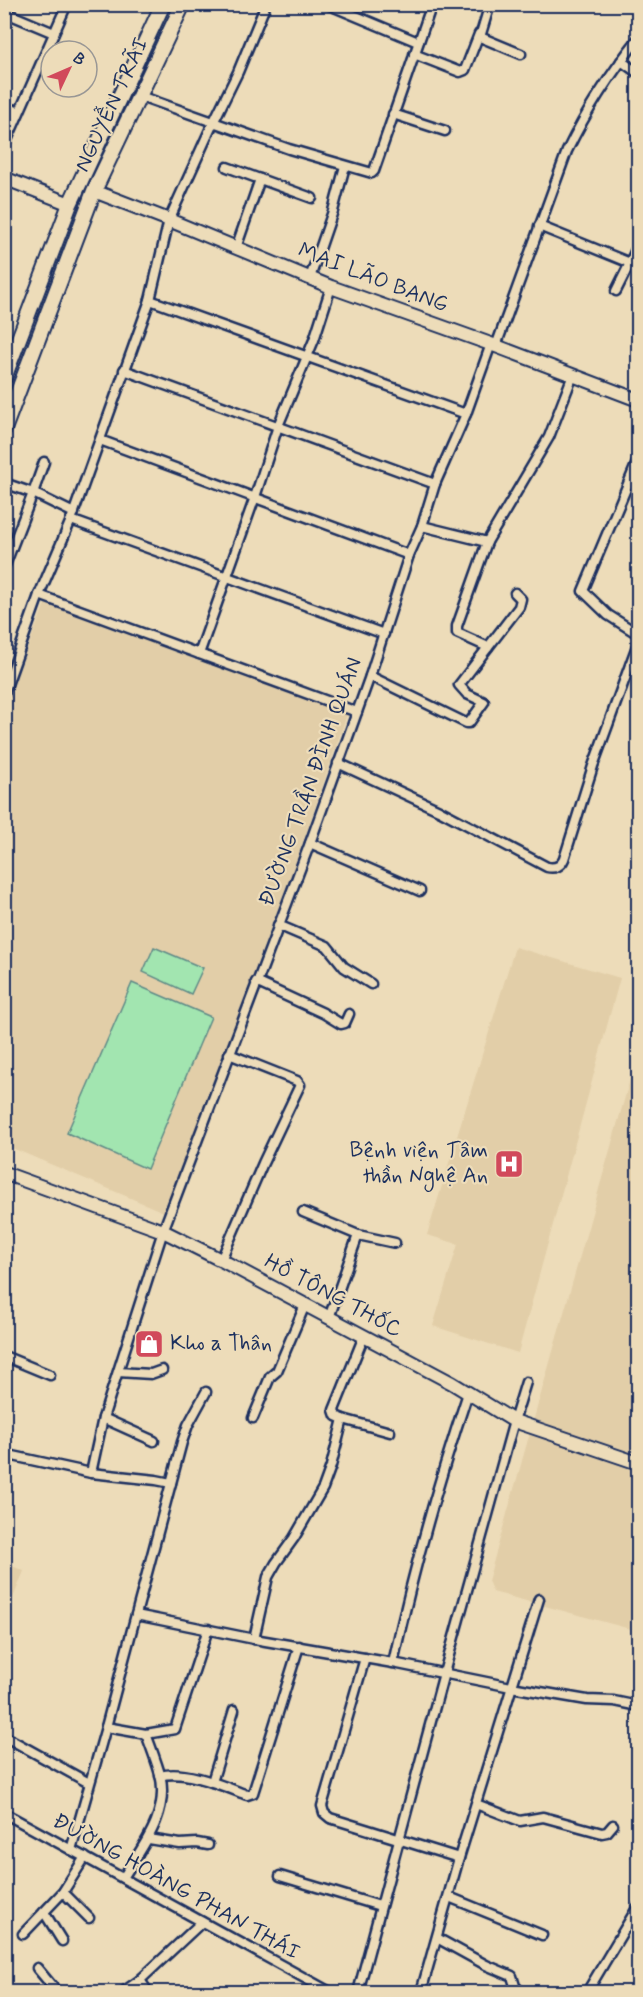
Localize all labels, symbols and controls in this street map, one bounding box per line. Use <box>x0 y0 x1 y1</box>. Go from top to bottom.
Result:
street label: NGUYỄN TRÃI <box>67 32 155 177</box>
north arrow <box>39 39 99 99</box>
text: B <box>68 49 90 71</box>
street label: MAI LÃO BẠNG <box>294 237 452 319</box>
street label: ĐƯỜNG TRẦN ĐÌNH QUÁN <box>252 653 369 910</box>
place label: Bệnh viện Tâm thần Nghệ An <box>349 1137 488 1193</box>
hospital icon: Bệnh viện Tâm thần Nghệ An <box>493 1148 525 1180</box>
street label: HỒ TÔNG THỐC <box>259 1247 408 1344</box>
shop icon: Kho a Thân <box>133 1328 165 1360</box>
place label: Kho a Thân <box>170 1330 272 1358</box>
street label: ĐƯỜNG HOÀNG PHAN THÁI <box>47 1806 305 1967</box>

